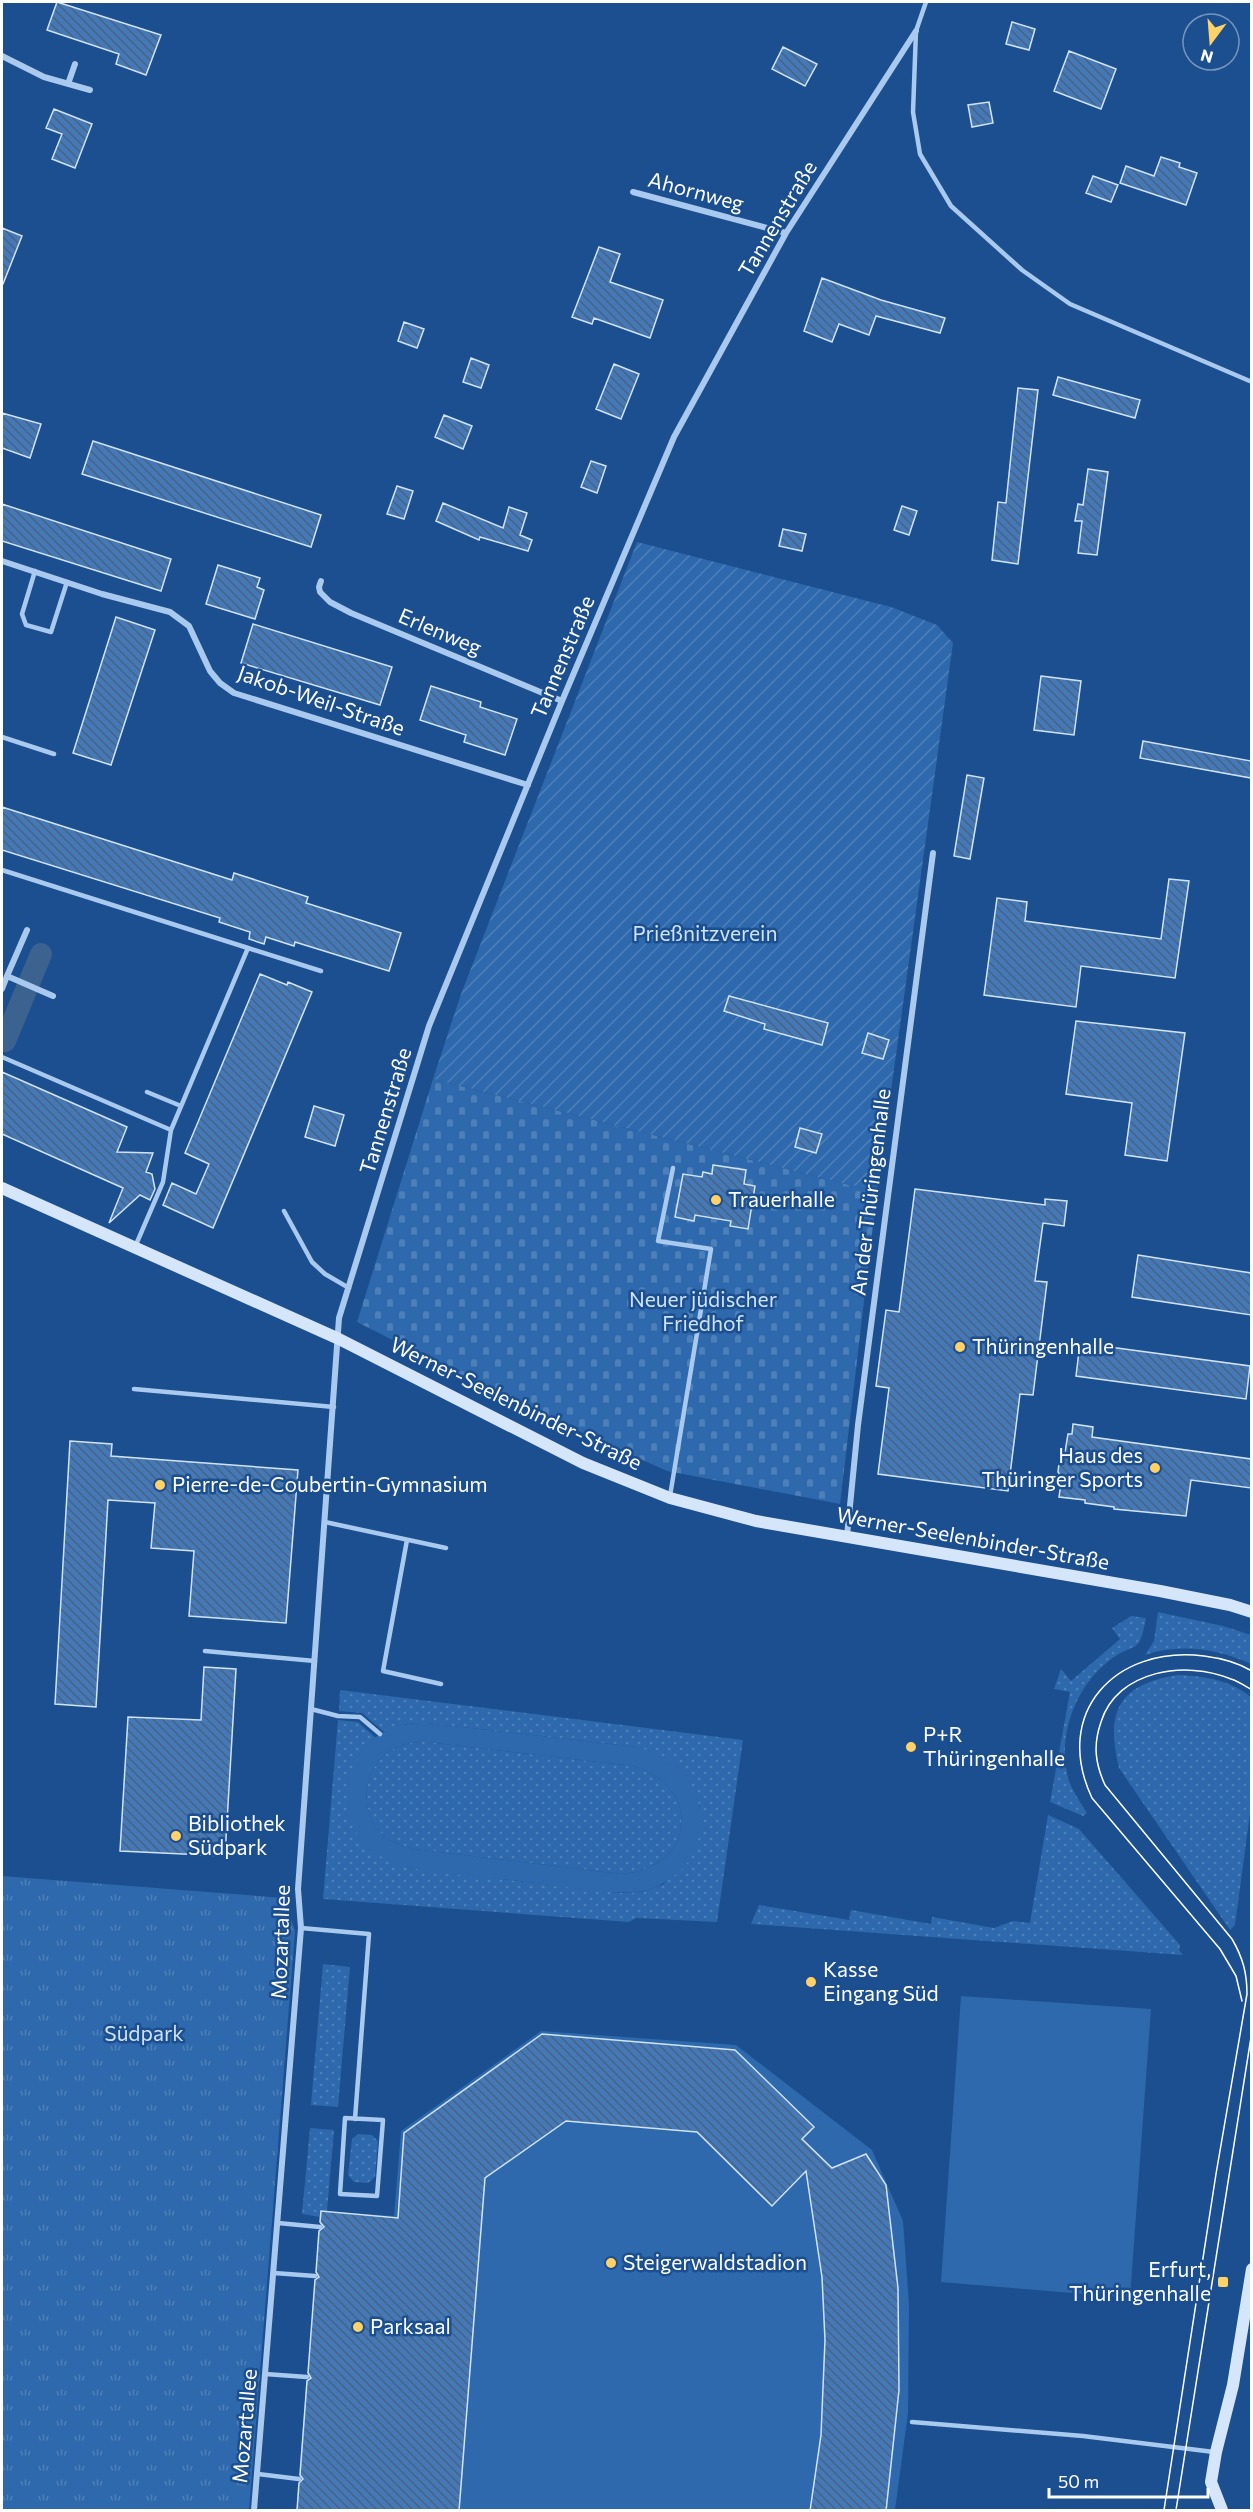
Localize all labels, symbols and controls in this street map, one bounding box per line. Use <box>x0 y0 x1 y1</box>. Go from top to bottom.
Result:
north arrow <box>1181 12 1241 72</box>
text: N <box>1198 46 1215 68</box>
street label: Tannenstraße <box>732 156 821 281</box>
street label: Ahornweg <box>646 166 747 215</box>
street label: Tannenstraße <box>525 591 599 722</box>
street label: Erlenweg <box>395 602 486 659</box>
street label: Jakob-Weil-Straße <box>235 659 408 740</box>
park label: Prießnitzverein <box>632 920 778 945</box>
street label: Tannenstraße <box>353 1044 416 1177</box>
street label: An der Thüringenhalle <box>844 1087 895 1297</box>
place label: Trauerhalle <box>728 1186 835 1211</box>
marker: Trauerhalle <box>709 1193 723 1207</box>
park label: Neuer jüdischer Friedhof <box>629 1286 777 1335</box>
street label: Werner-Seelenbinder-Straße <box>387 1331 646 1475</box>
place label: Thüringenhalle <box>972 1333 1114 1358</box>
marker: Thüringenhalle <box>953 1340 967 1354</box>
place label: Haus des Thüringer Sports <box>981 1442 1143 1491</box>
marker: Haus des Thüringer Sports <box>1148 1461 1162 1475</box>
place label: Pierre-de-Coubertin-Gymnasium <box>172 1471 488 1496</box>
marker: Pierre-de-Coubertin-Gymnasium <box>153 1478 167 1492</box>
street label: Werner-Seelenbinder-Straße <box>835 1501 1112 1574</box>
place label: P+R Thüringenhalle <box>923 1721 1065 1770</box>
marker: P+R Thüringenhalle <box>904 1740 918 1754</box>
place label: Bibliothek Südpark <box>188 1810 286 1859</box>
marker: Bibliothek Südpark <box>169 1829 183 1843</box>
street label: Mozartallee <box>265 1884 294 2000</box>
place label: Kasse Eingang Süd <box>823 1956 939 2005</box>
marker: Kasse Eingang Süd <box>804 1975 818 1989</box>
park label: Südpark <box>104 2020 184 2045</box>
place label: Steigerwaldstadion <box>623 2249 807 2274</box>
marker: Steigerwaldstadion <box>604 2256 618 2270</box>
place label: Erfurt, Thüringenhalle <box>1069 2256 1211 2305</box>
marker: Erfurt, Thüringenhalle <box>1216 2275 1230 2289</box>
place label: Parksaal <box>370 2313 451 2338</box>
marker: Parksaal <box>351 2320 365 2334</box>
street label: Mozartallee <box>226 2368 261 2484</box>
scale bar <box>1049 2461 1208 2499</box>
text: 50 m <box>1058 2470 1099 2492</box>

